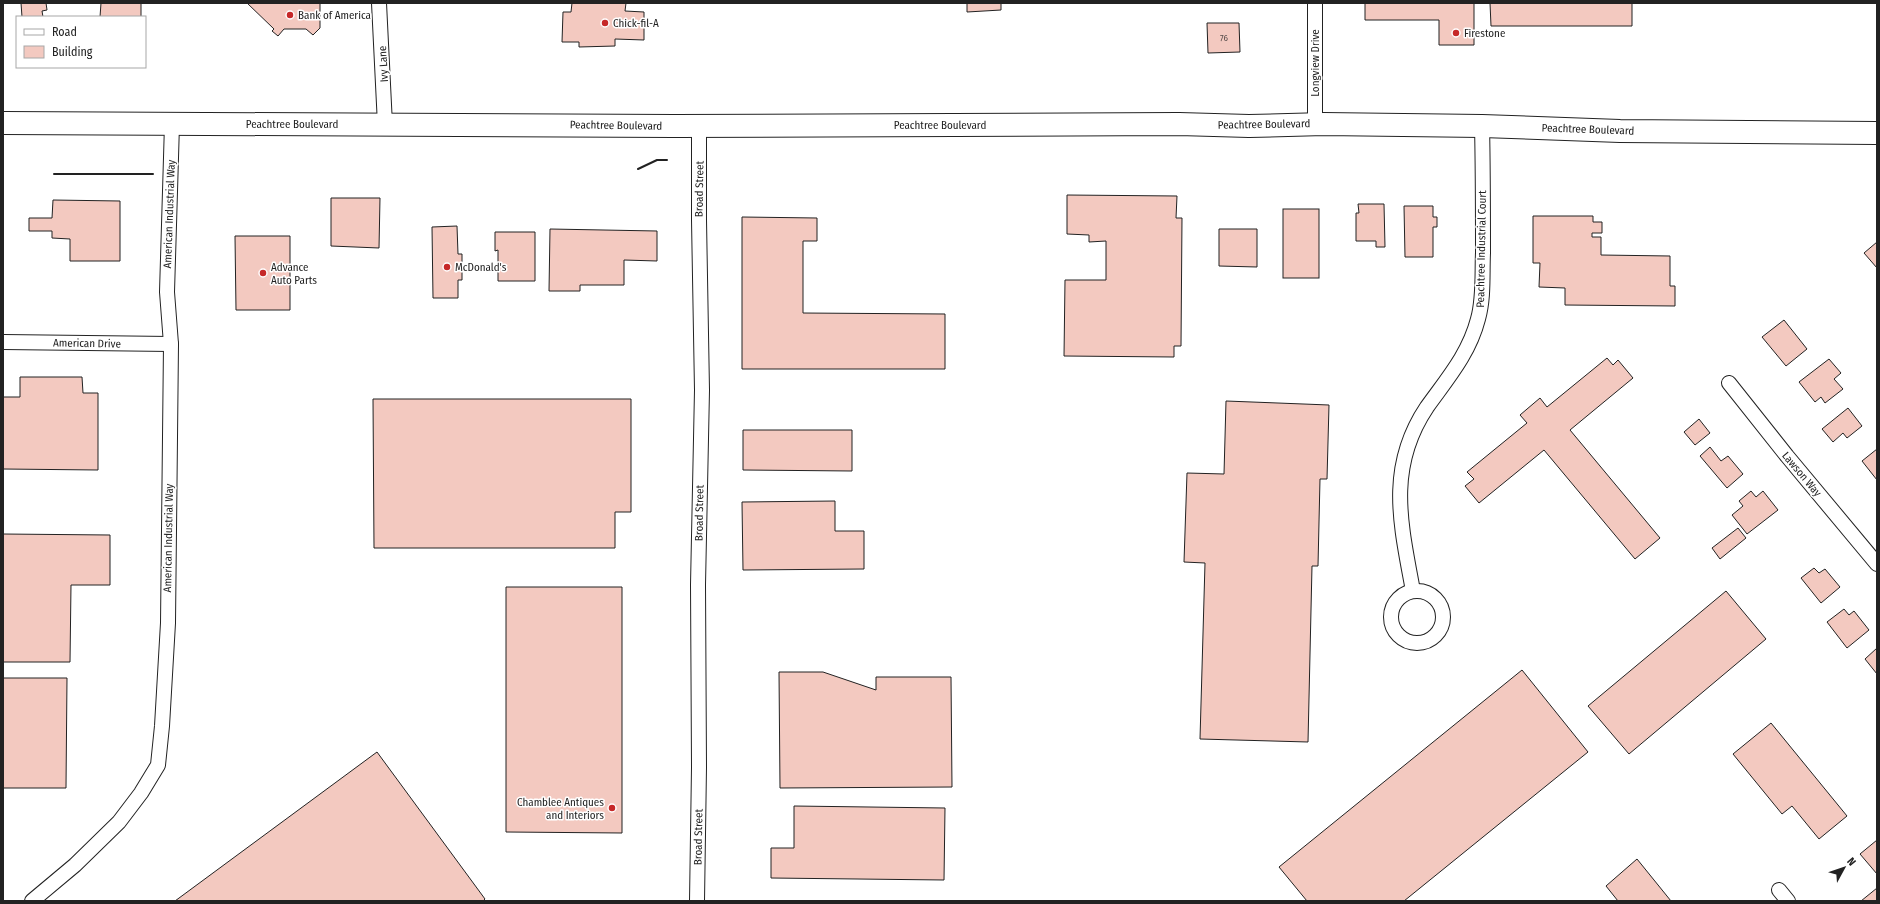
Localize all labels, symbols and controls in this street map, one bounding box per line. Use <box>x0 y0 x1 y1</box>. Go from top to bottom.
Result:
place label: Bank of America <box>298 9 371 22</box>
marker: Bank of America <box>285 10 295 20</box>
legend <box>16 16 146 68</box>
place label: Chick-fil-A <box>613 17 659 30</box>
marker: Chick-fil-A <box>600 18 610 28</box>
text: Road <box>52 25 77 39</box>
place label: Firestone <box>1464 27 1505 40</box>
marker: Firestone <box>1451 28 1461 38</box>
street label: Longview Drive <box>1309 29 1322 97</box>
house number: 76 <box>1220 33 1228 43</box>
text: Building <box>52 45 93 59</box>
street label: Ivy Lane <box>376 45 391 83</box>
street label: Peachtree Boulevard <box>1218 117 1310 132</box>
street label: Peachtree Boulevard <box>246 118 338 131</box>
street label: Peachtree Boulevard <box>570 118 662 133</box>
street label: Peachtree Boulevard <box>894 119 986 132</box>
street label: Peachtree Boulevard <box>1541 121 1634 138</box>
street label: American Industrial Way <box>161 159 178 269</box>
street label: Broad Street <box>693 160 706 217</box>
street label: Peachtree Industrial Court <box>1474 190 1489 308</box>
place label: Advance Auto Parts <box>271 261 317 287</box>
place label: McDonald's <box>455 261 507 274</box>
marker: McDonald's <box>442 262 452 272</box>
marker: Advance Auto Parts <box>258 268 268 278</box>
street label: American Drive <box>53 336 121 351</box>
street label: Lawson Way <box>1779 449 1824 499</box>
street label: American Industrial Way <box>161 483 176 592</box>
street label: Broad Street <box>693 484 706 541</box>
place label: Chamblee Antiques and Interiors <box>517 796 604 822</box>
marker: Chamblee Antiques and Interiors <box>607 803 617 813</box>
street label: Broad Street <box>692 808 705 865</box>
north arrow <box>1824 848 1864 888</box>
text: N <box>1844 855 1858 869</box>

